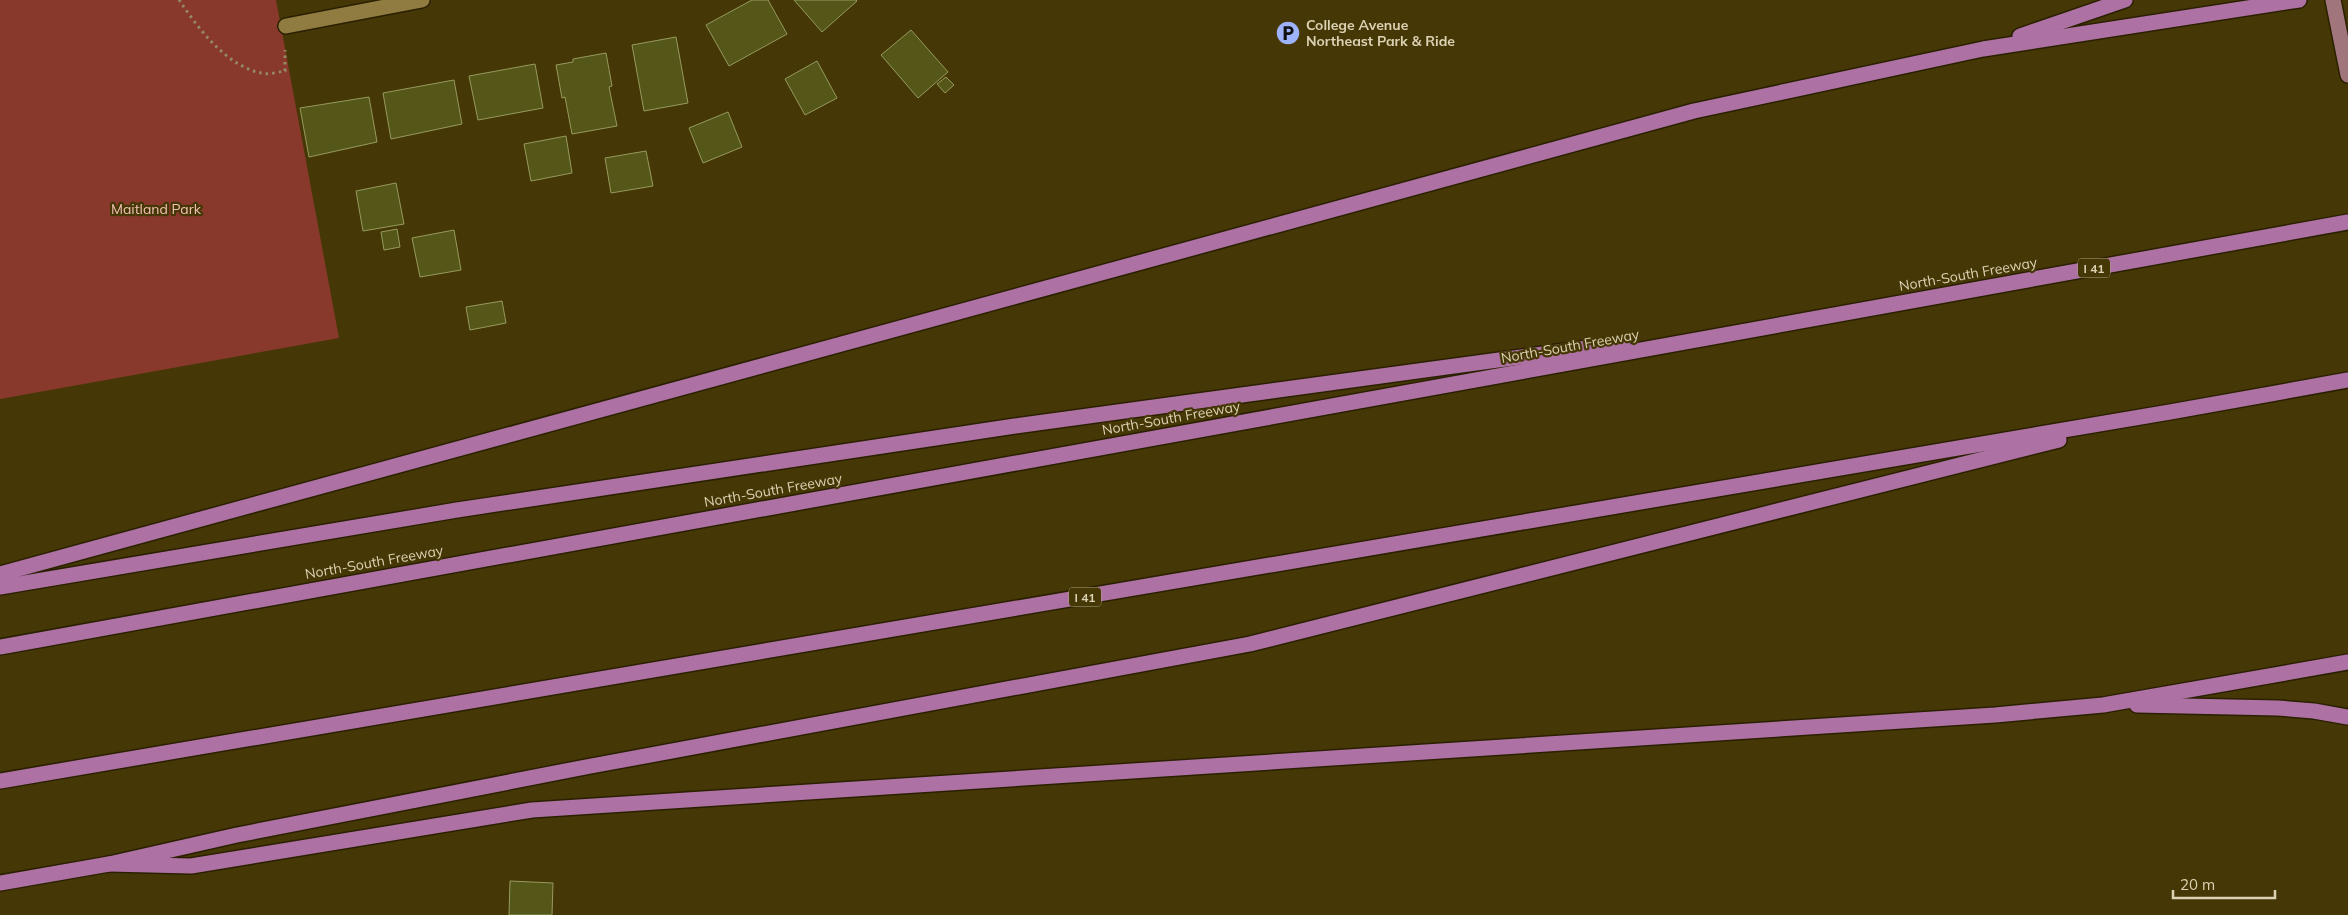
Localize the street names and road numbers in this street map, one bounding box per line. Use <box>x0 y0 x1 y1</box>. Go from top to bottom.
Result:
street label: North-South Freeway <box>1898 253 2039 295</box>
road number: I 41 <box>2078 258 2110 278</box>
street label: North-South Freeway <box>1500 325 1641 367</box>
street label: North-South Freeway <box>1101 397 1242 439</box>
street label: North-South Freeway <box>703 469 844 511</box>
street label: North-South Freeway <box>304 541 445 583</box>
road number: I 41 <box>1069 588 1101 606</box>

